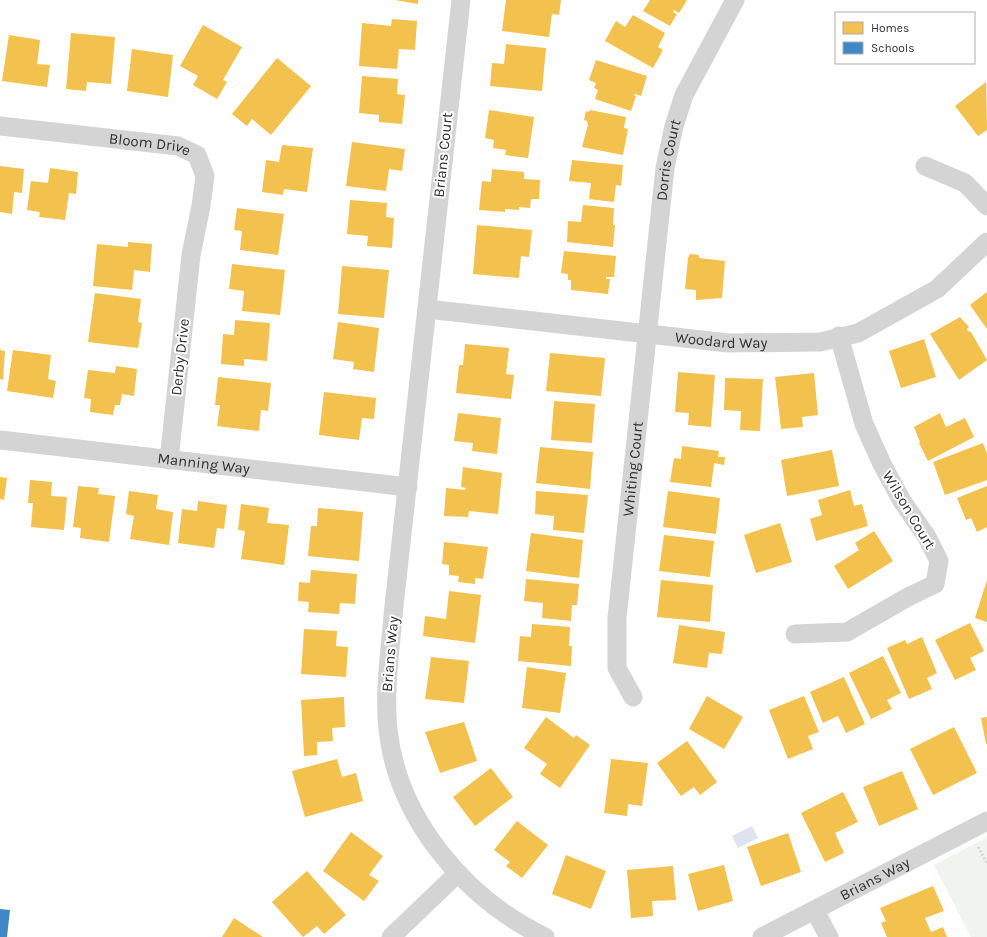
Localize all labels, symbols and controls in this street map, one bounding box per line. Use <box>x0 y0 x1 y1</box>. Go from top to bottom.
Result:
legend <box>835 12 975 64</box>
text: Homes <box>871 21 909 35</box>
text: Schools <box>871 41 914 55</box>
street label: Brians Court <box>430 111 456 198</box>
street label: Dorris Court <box>653 117 685 202</box>
street label: Bloom Drive <box>108 129 194 160</box>
street label: Derby Drive <box>167 318 193 396</box>
street label: Woodard Way <box>674 328 767 352</box>
street label: Whiting Court <box>619 420 647 518</box>
street label: Manning Way <box>156 449 251 478</box>
street label: Wilson Court <box>879 468 940 553</box>
street label: Brians Way <box>378 615 402 693</box>
street label: Brians Way <box>837 853 913 904</box>

